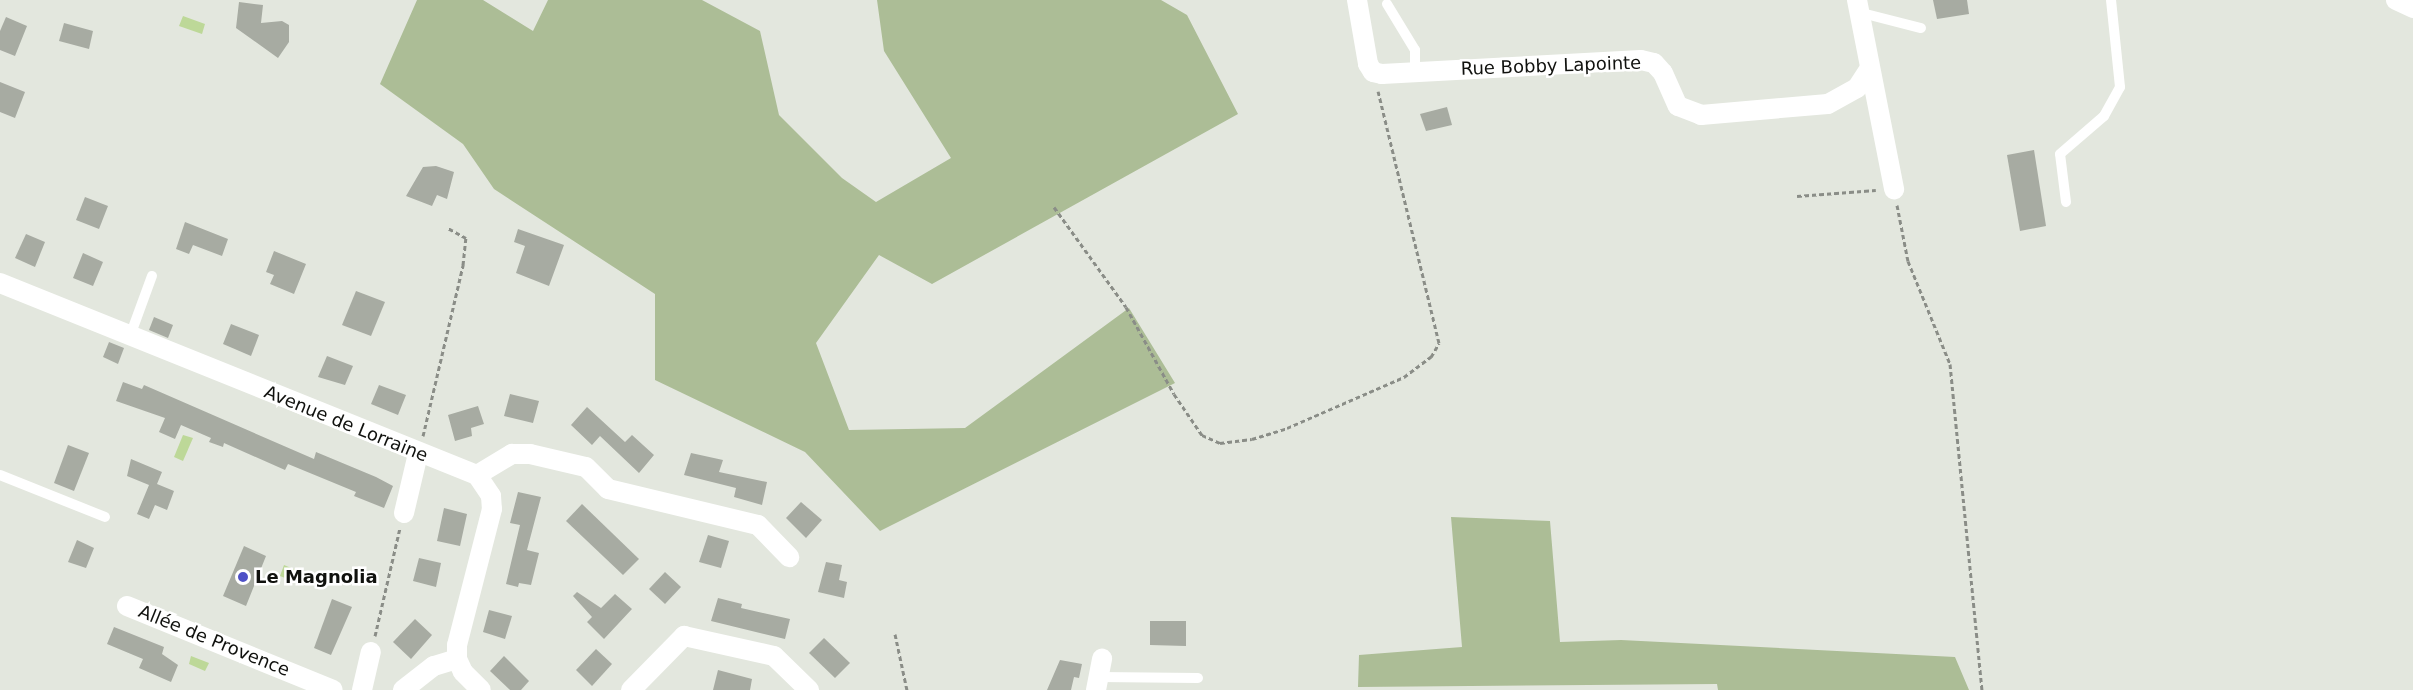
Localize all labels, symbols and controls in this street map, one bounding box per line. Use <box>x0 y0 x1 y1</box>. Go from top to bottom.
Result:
street label: Rue Bobby Lapointe <box>1460 52 1642 80</box>
street label: Avenue de Lorraine <box>261 381 431 467</box>
place label: Le Magnolia <box>255 566 378 588</box>
marker: Le Magnolia <box>236 570 250 584</box>
street label: Allée de Provence <box>135 601 293 681</box>

